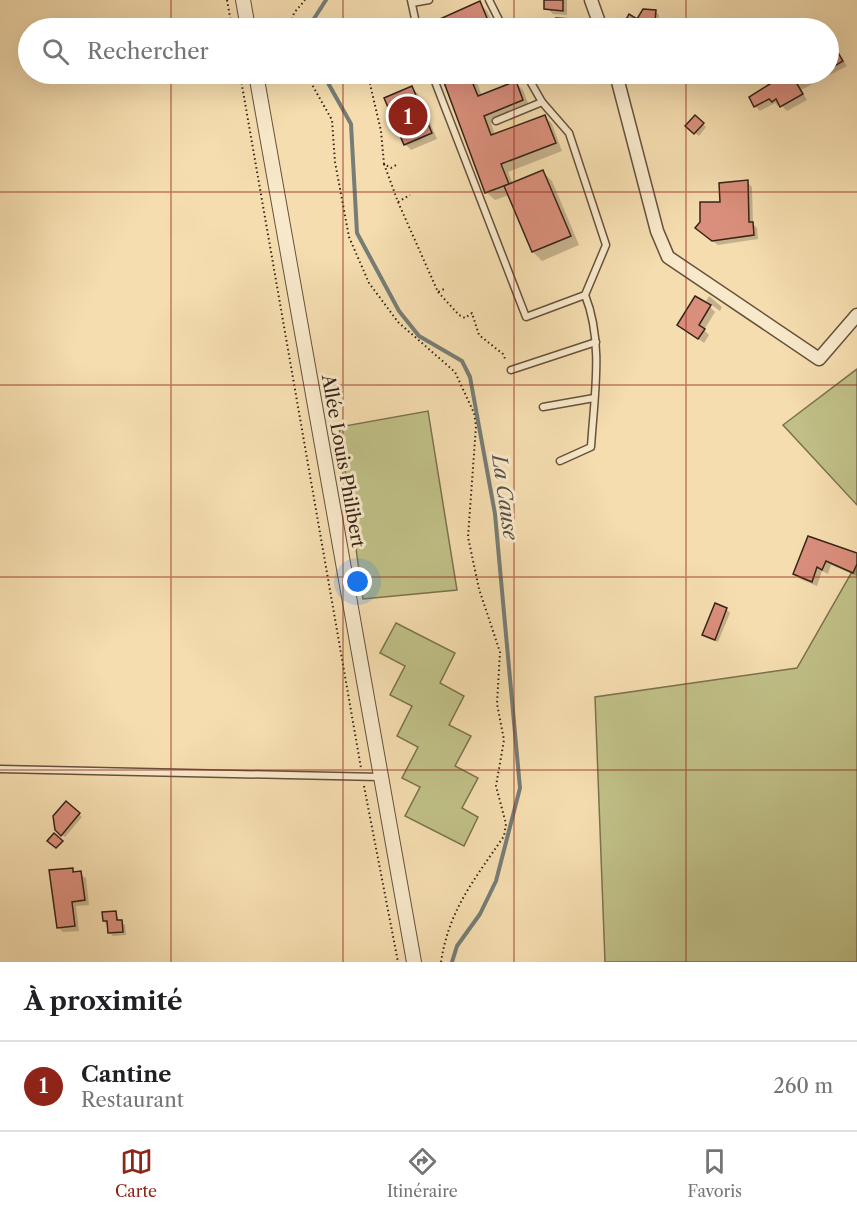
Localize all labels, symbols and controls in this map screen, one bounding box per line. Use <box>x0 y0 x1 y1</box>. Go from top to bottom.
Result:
search box <box>18 18 839 84</box>
icon: search <box>39 35 72 68</box>
text: Rechercher <box>87 38 209 65</box>
pin: 1 <box>388 94 428 138</box>
street label: Allée Louis Philibert <box>317 372 369 550</box>
water label: La Cause <box>487 451 523 543</box>
your location <box>343 567 372 596</box>
text: À proximité <box>24 985 183 1017</box>
text: Cantine <box>81 1061 171 1088</box>
text: 1 <box>39 1074 48 1098</box>
text: 260 m <box>773 1074 833 1098</box>
text: Restaurant <box>81 1088 184 1112</box>
tab: Carte <box>115 1145 157 1201</box>
tab: Itinéraire <box>387 1145 458 1201</box>
tab: Favoris <box>688 1145 742 1201</box>

